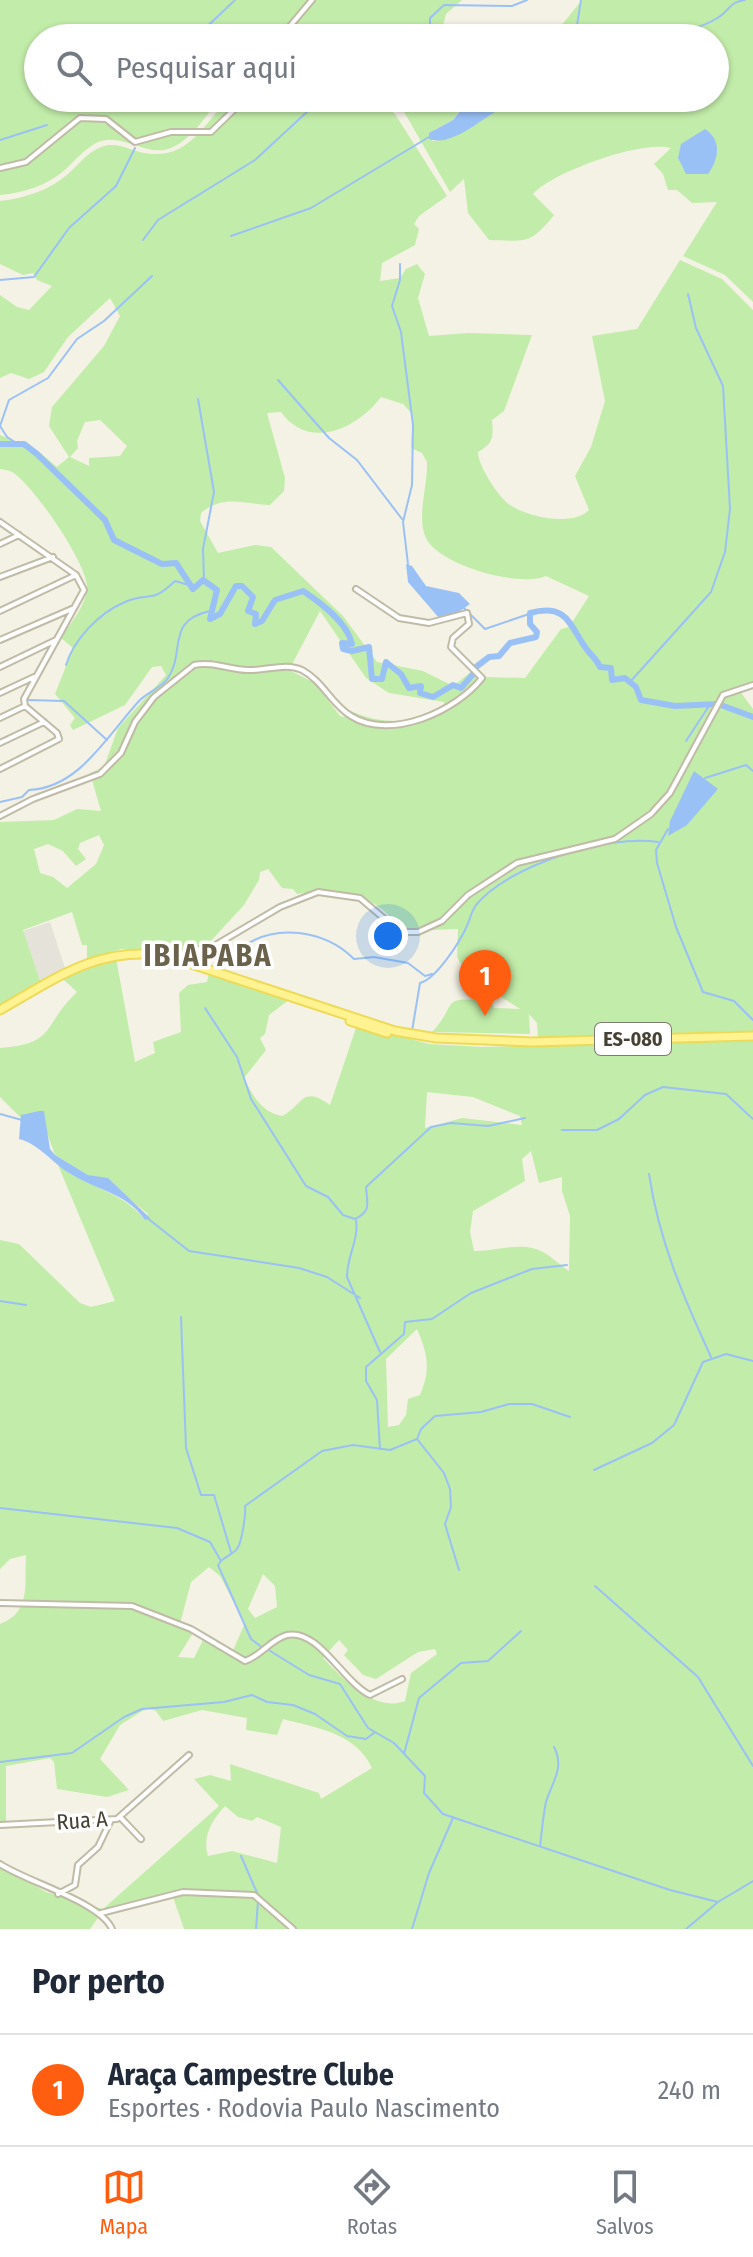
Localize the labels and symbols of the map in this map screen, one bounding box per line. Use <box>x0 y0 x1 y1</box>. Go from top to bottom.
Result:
your location <box>368 916 408 956</box>
district label: IBIAPABA <box>144 938 272 974</box>
pin: 1 <box>459 950 511 1016</box>
road number: ES-080 <box>595 1023 671 1055</box>
street label: Rua A <box>56 1805 109 1836</box>

